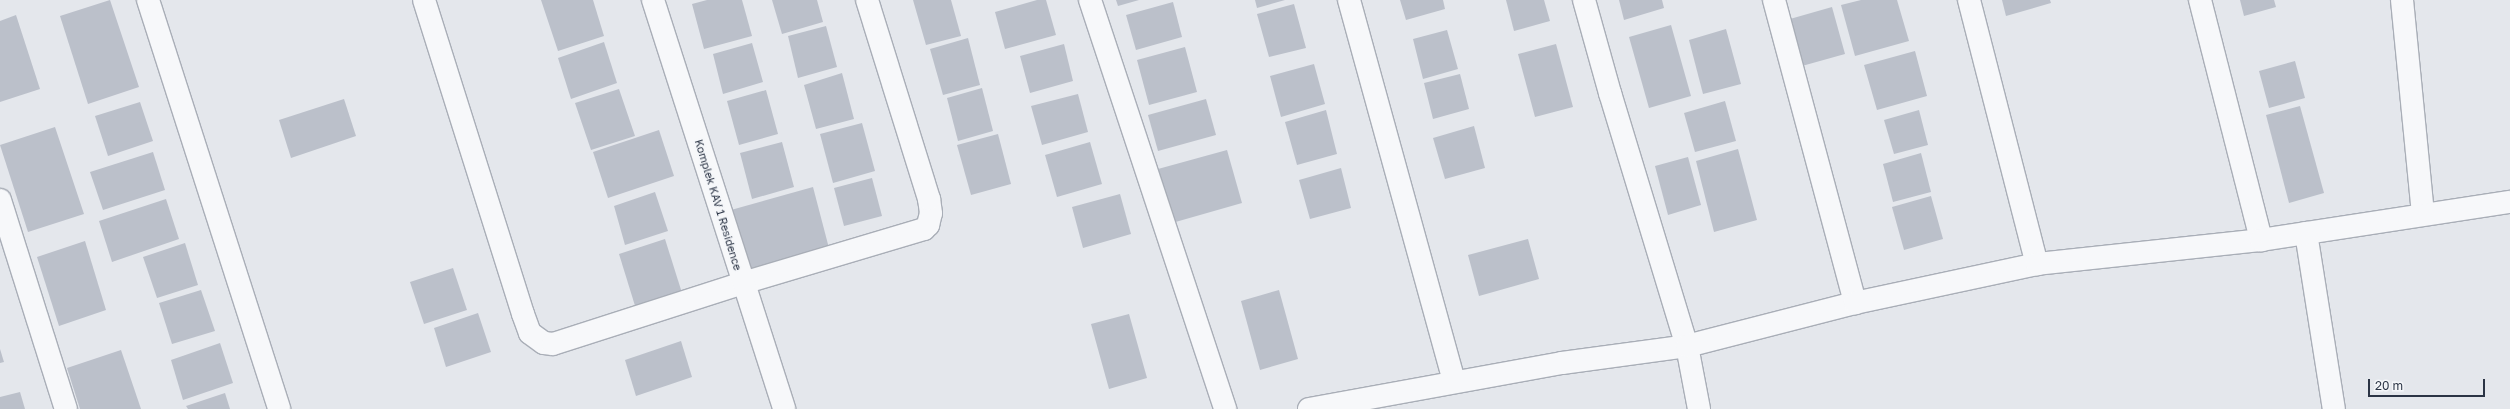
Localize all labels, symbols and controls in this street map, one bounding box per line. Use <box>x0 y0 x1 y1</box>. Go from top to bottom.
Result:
street label: Komplek KAV 1 Residence <box>692 138 744 272</box>
scale bar <box>2370 371 2487 397</box>
text: 20 m <box>2375 378 2403 393</box>

